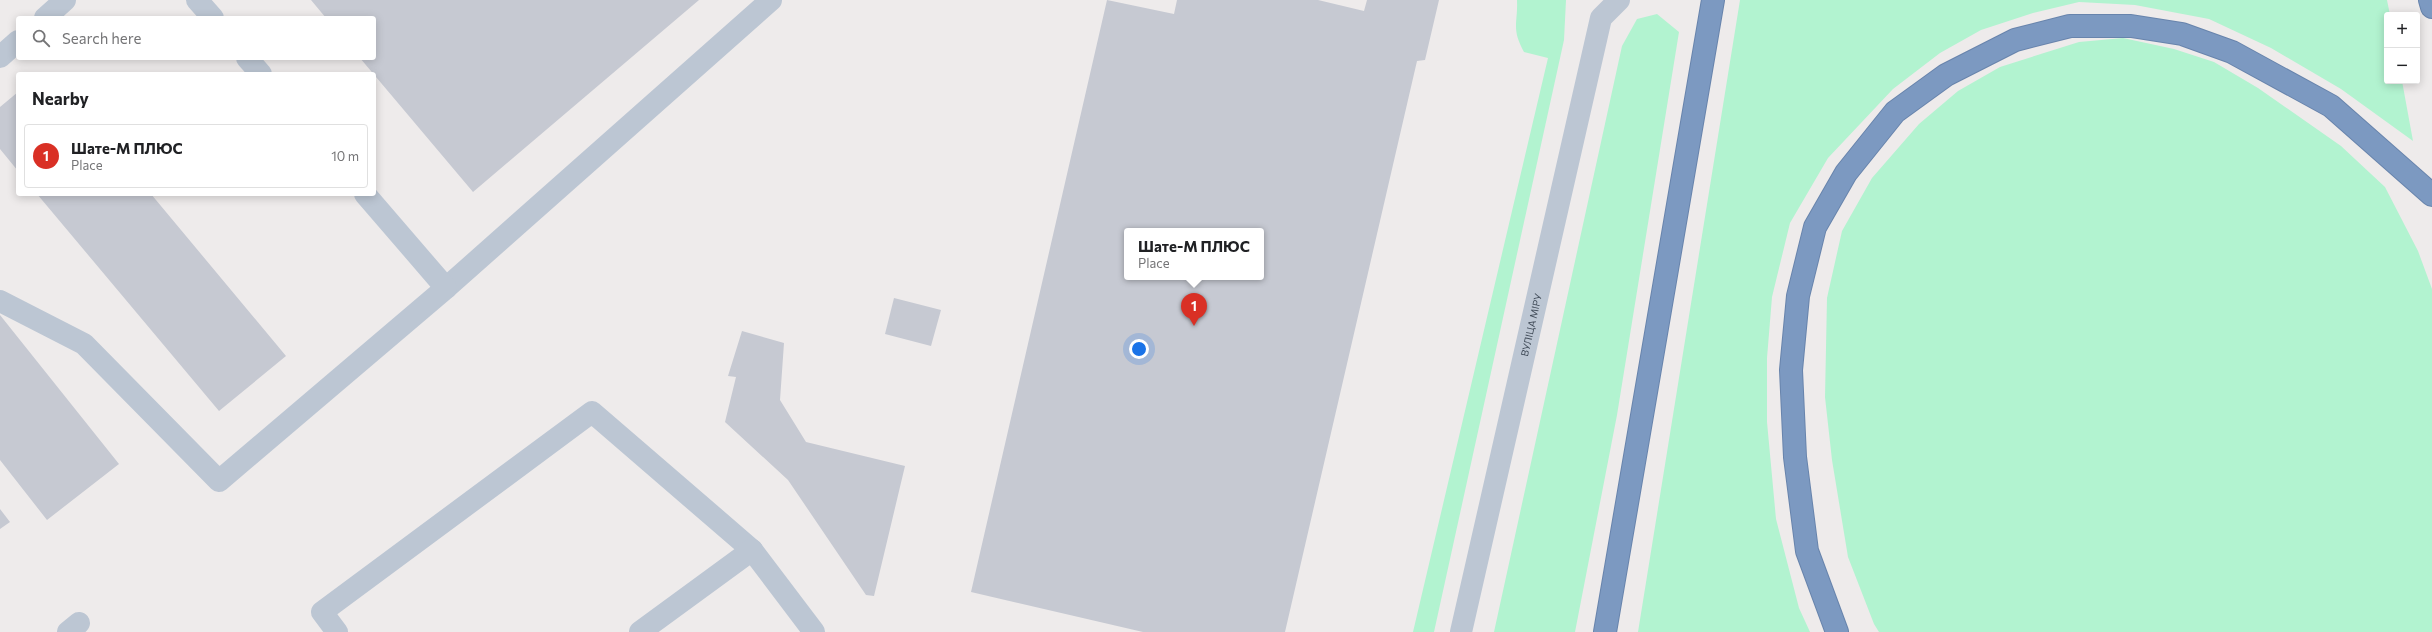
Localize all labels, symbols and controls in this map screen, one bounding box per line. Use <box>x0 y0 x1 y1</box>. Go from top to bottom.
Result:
map controls <box>2384 12 2420 84</box>
button: + <box>2384 12 2420 48</box>
search box <box>16 16 376 60</box>
icon: search <box>30 27 52 49</box>
text: Search here <box>62 29 141 47</box>
button: − <box>2384 48 2420 84</box>
text: Nearby <box>32 88 89 109</box>
text: Шате-М ПЛЮС <box>71 139 183 157</box>
text: 1 <box>43 148 49 164</box>
text: 10 m <box>331 148 359 164</box>
text: Place <box>71 157 103 173</box>
popup <box>1124 228 1264 280</box>
text: Шате-М ПЛЮС <box>1138 237 1250 255</box>
text: Place <box>1138 255 1170 271</box>
street label: ВУЛІЦА МІРУ <box>1518 292 1544 358</box>
pin: 1 <box>1181 293 1207 326</box>
your location <box>1129 339 1149 359</box>

